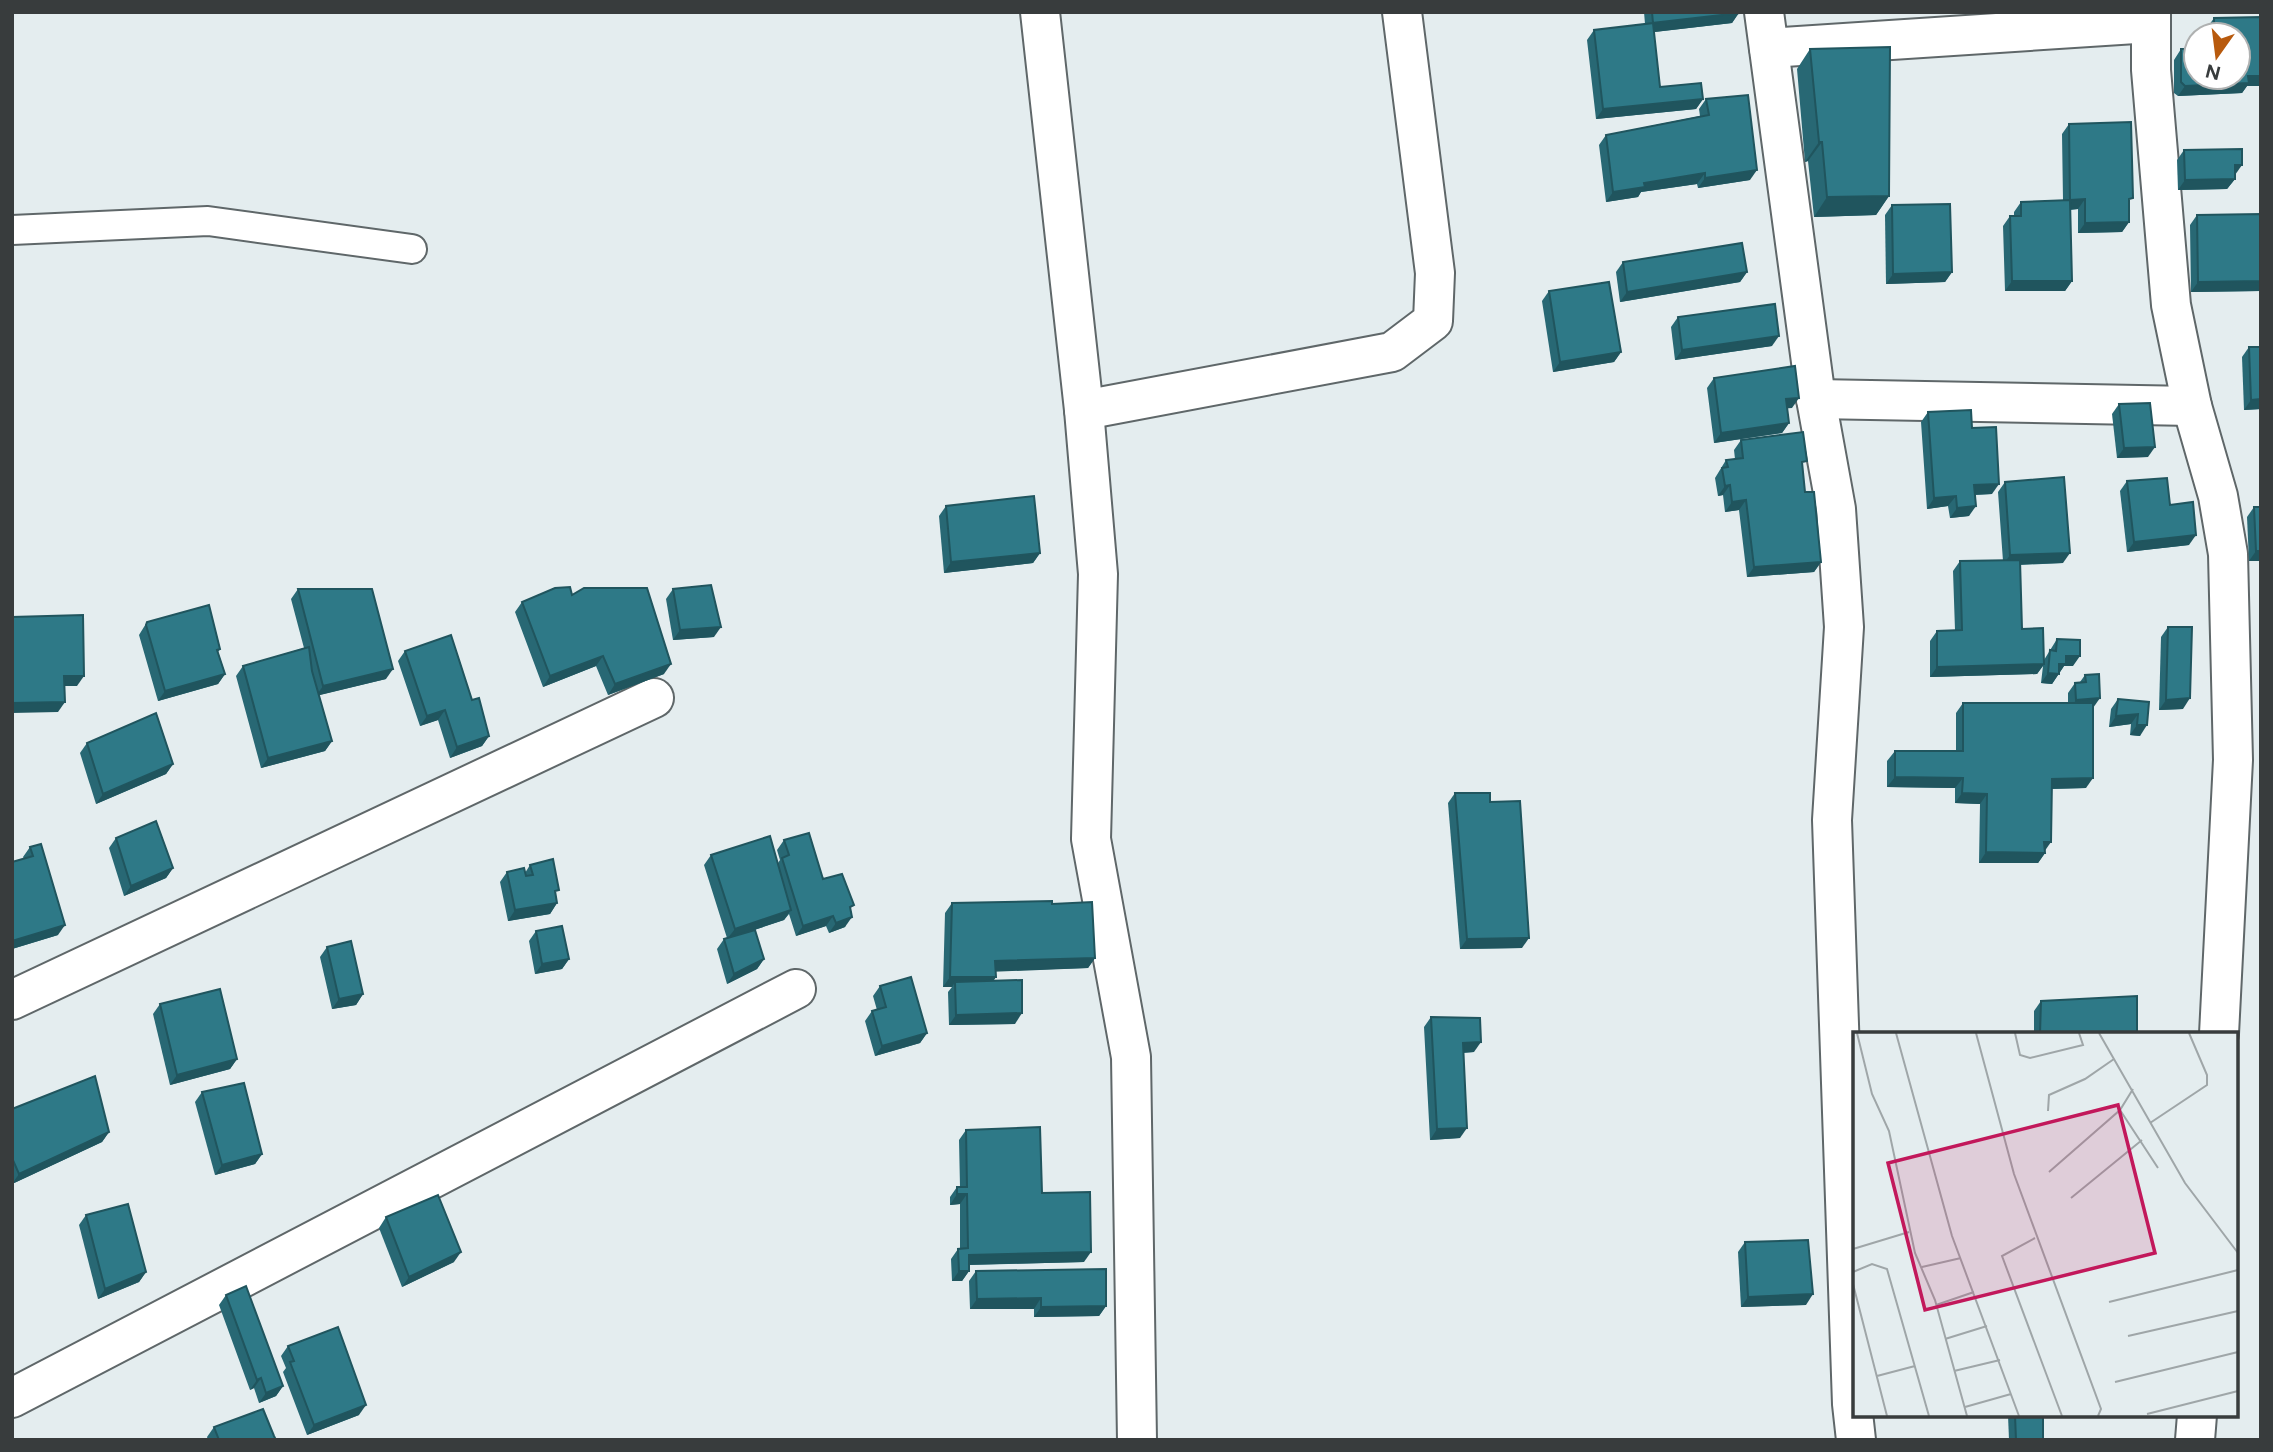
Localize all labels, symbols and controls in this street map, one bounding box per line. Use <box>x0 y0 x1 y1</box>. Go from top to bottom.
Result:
north arrow <box>2182 21 2252 91</box>
text: N <box>2203 59 2223 85</box>
inset map <box>1853 1032 2238 1417</box>

